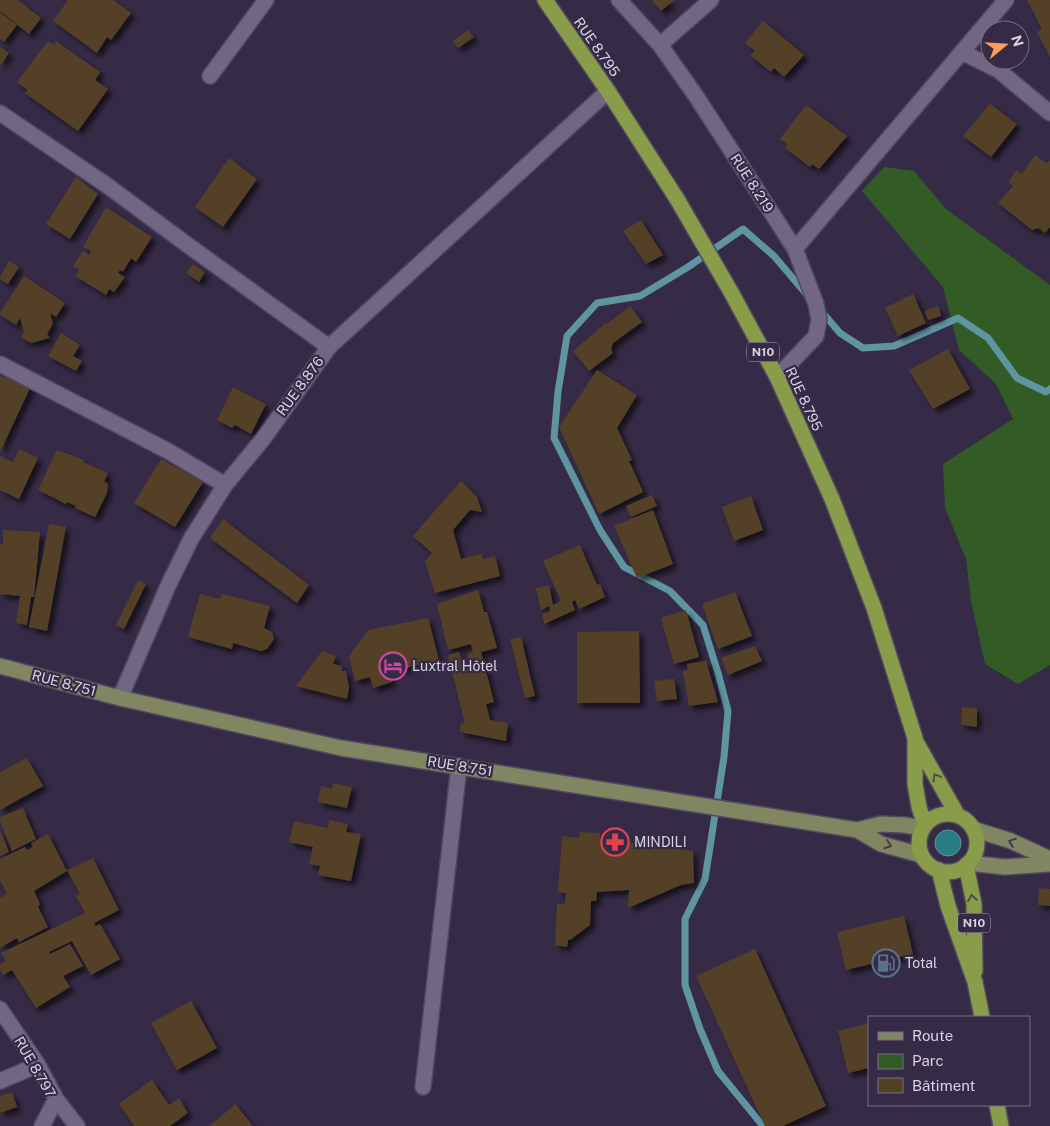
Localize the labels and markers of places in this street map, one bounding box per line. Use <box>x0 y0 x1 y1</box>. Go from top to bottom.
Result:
hotel icon: Luxtral Hôtel <box>378 651 408 681</box>
place label: Luxtral Hôtel <box>412 658 498 674</box>
pharmacy icon: MINDILI <box>600 827 630 857</box>
place label: MINDILI <box>634 834 687 850</box>
fuel station icon: Total <box>871 948 901 978</box>
place label: Total <box>905 955 937 971</box>

